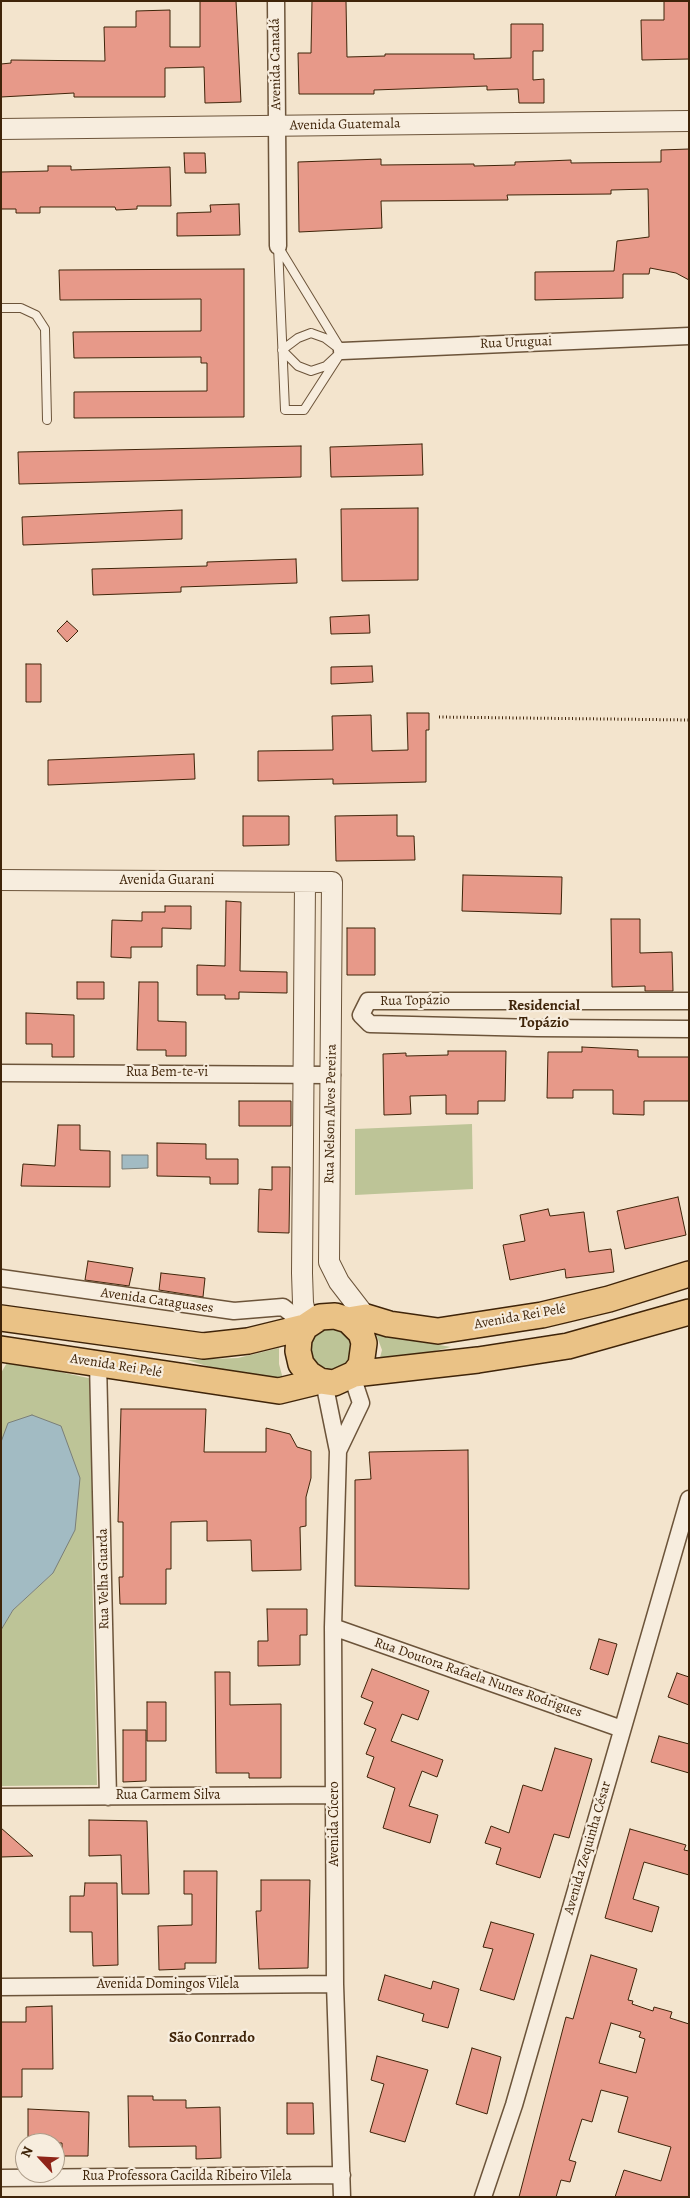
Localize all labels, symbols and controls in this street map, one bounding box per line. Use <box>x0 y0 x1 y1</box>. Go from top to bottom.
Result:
street label: Avenida Canadá <box>267 18 285 110</box>
street label: Avenida Guatemala <box>289 116 401 134</box>
street label: Rua Uruguai <box>480 333 552 353</box>
street label: Avenida Guarani <box>119 873 215 889</box>
street label: Rua Topázio <box>380 992 450 1010</box>
district label: Residencial Topázio <box>508 997 580 1032</box>
street label: Rua Nelson Alves Pereira <box>321 1044 341 1184</box>
street label: Rua Bem-te-vi <box>126 1065 208 1081</box>
street label: Avenida Cataguases <box>100 1285 214 1317</box>
street label: Avenida Rei Pelé <box>473 1301 567 1333</box>
street label: Avenida Rei Pelé <box>69 1350 163 1382</box>
street label: Rua Velha Guarda <box>95 1528 113 1630</box>
street label: Rua Doutora Rafaela Nunes Rodrigues <box>372 1634 584 1722</box>
street label: Avenida Zequinha César <box>561 1779 615 1917</box>
street label: Avenida Cícero <box>327 1781 343 1867</box>
street label: Rua Carmem Silva <box>115 1788 221 1804</box>
street label: Avenida Domingos Vilela <box>97 1977 239 1993</box>
district label: São Conrrado <box>169 2029 255 2047</box>
north arrow <box>15 2133 65 2183</box>
text: N <box>16 2143 38 2161</box>
street label: Rua Professora Cacilda Ribeiro Vilela <box>82 2169 292 2185</box>

